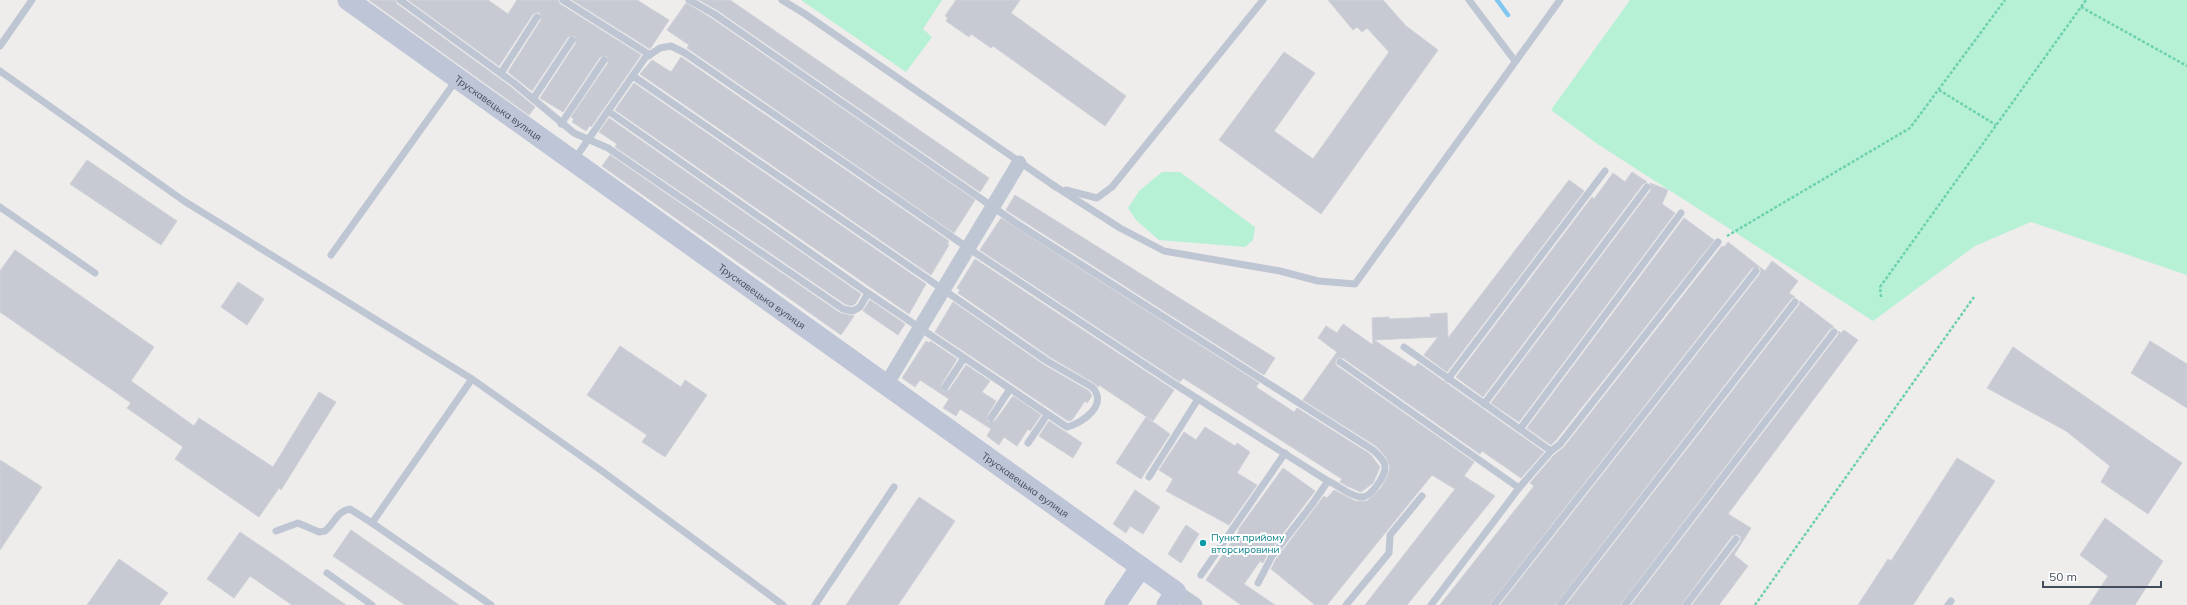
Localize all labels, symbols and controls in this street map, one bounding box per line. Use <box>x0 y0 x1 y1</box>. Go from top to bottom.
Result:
street label: Трускавецька вулиця <box>452 72 545 143</box>
street label: Трускавецька вулиця <box>716 260 808 332</box>
street label: Трускавецька вулиця <box>979 449 1072 520</box>
place label: Пункт прийому вторсировини <box>1211 531 1285 556</box>
marker: Пункт прийому вторсировини <box>1198 538 1208 548</box>
scale bar <box>2043 563 2161 589</box>
text: 50 m <box>2049 569 2077 584</box>

